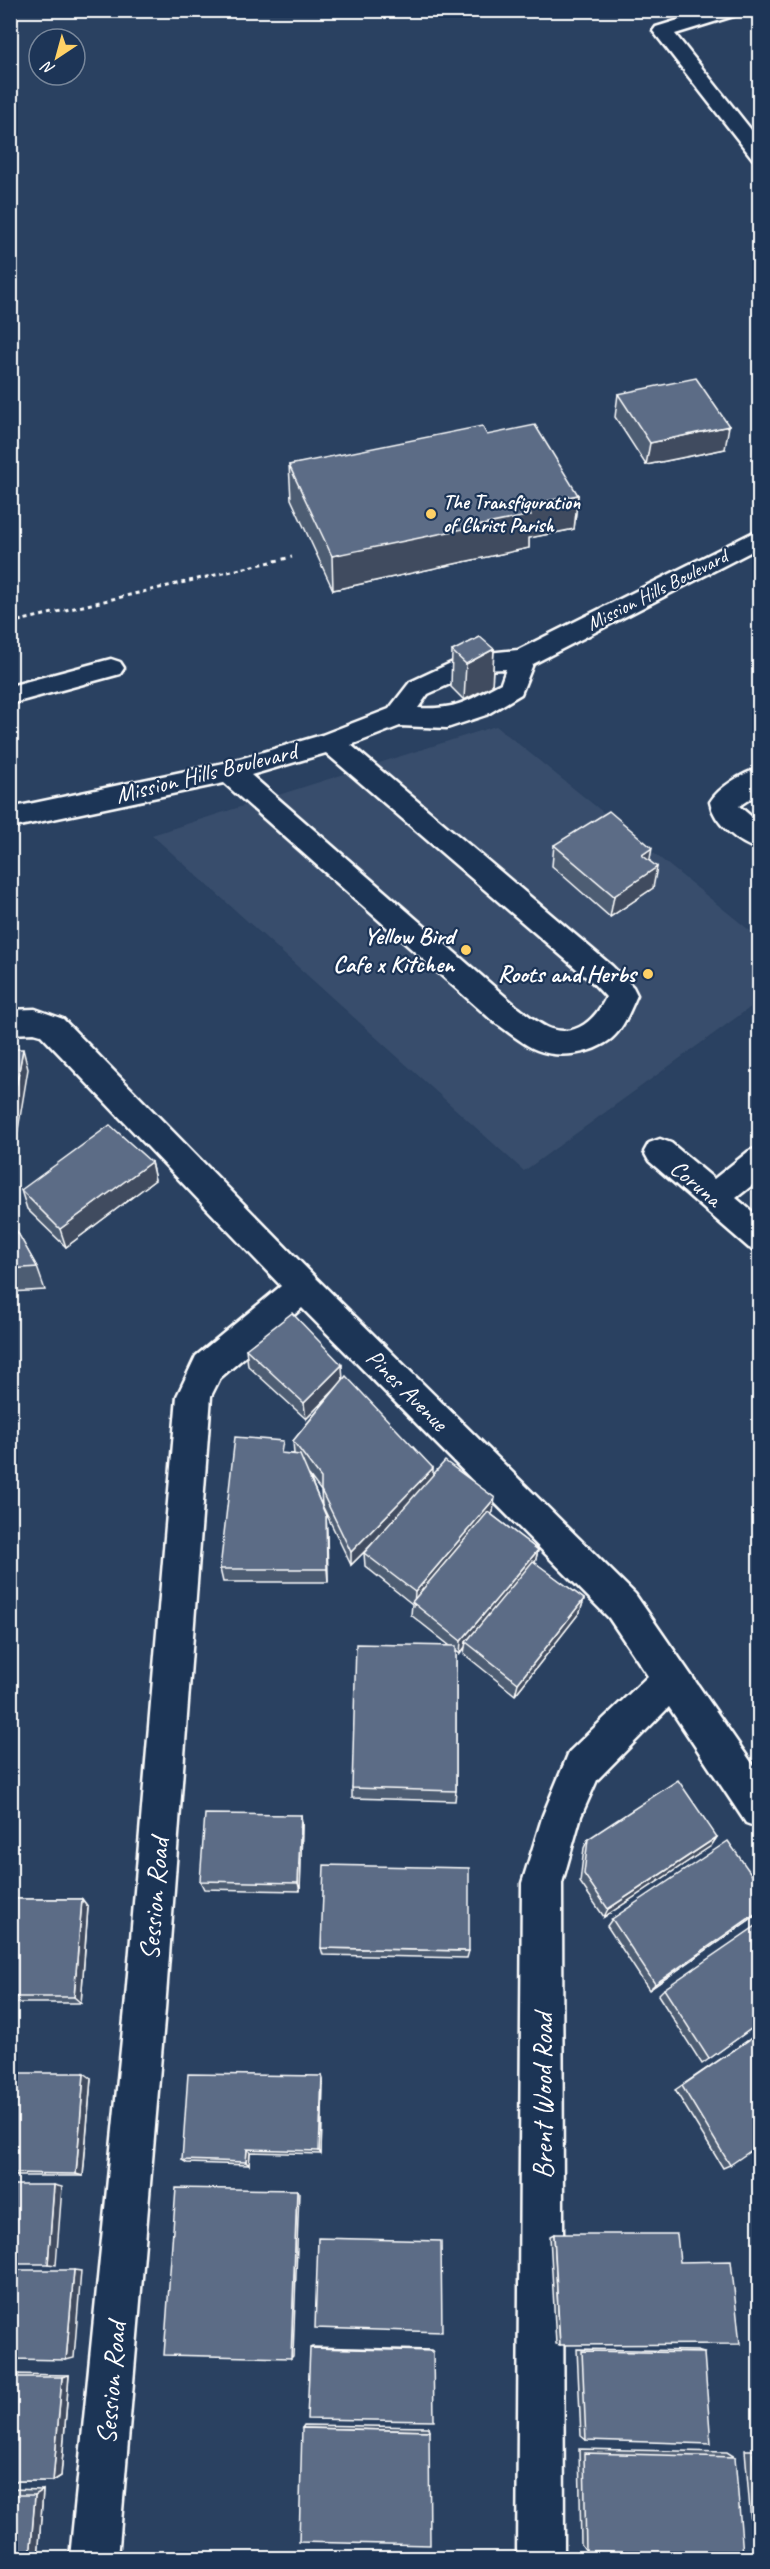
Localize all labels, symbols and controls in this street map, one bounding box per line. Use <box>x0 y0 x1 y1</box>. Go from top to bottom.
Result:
north arrow <box>27 27 87 87</box>
text: N <box>36 56 59 79</box>
place label: The Transfiguration of Christ Parish <box>443 490 581 538</box>
marker: The Transfiguration of Christ Parish <box>424 507 438 521</box>
street label: Mission Hills Boulevard <box>582 542 734 636</box>
street label: Mission Hills Boulevard <box>112 735 303 810</box>
place label: Yellow Bird Cafe x Kitchen <box>333 921 458 979</box>
marker: Yellow Bird Cafe x Kitchen <box>459 943 473 957</box>
place label: Roots and Herbs <box>498 959 639 989</box>
marker: Roots and Herbs <box>641 967 655 981</box>
street label: Coruna <box>664 1153 729 1215</box>
street label: Pines Avenue <box>360 1343 456 1439</box>
street label: Session Road <box>131 1832 177 1962</box>
street label: Brent Wood Road <box>525 2009 560 2179</box>
street label: Session Road <box>88 2316 134 2446</box>

